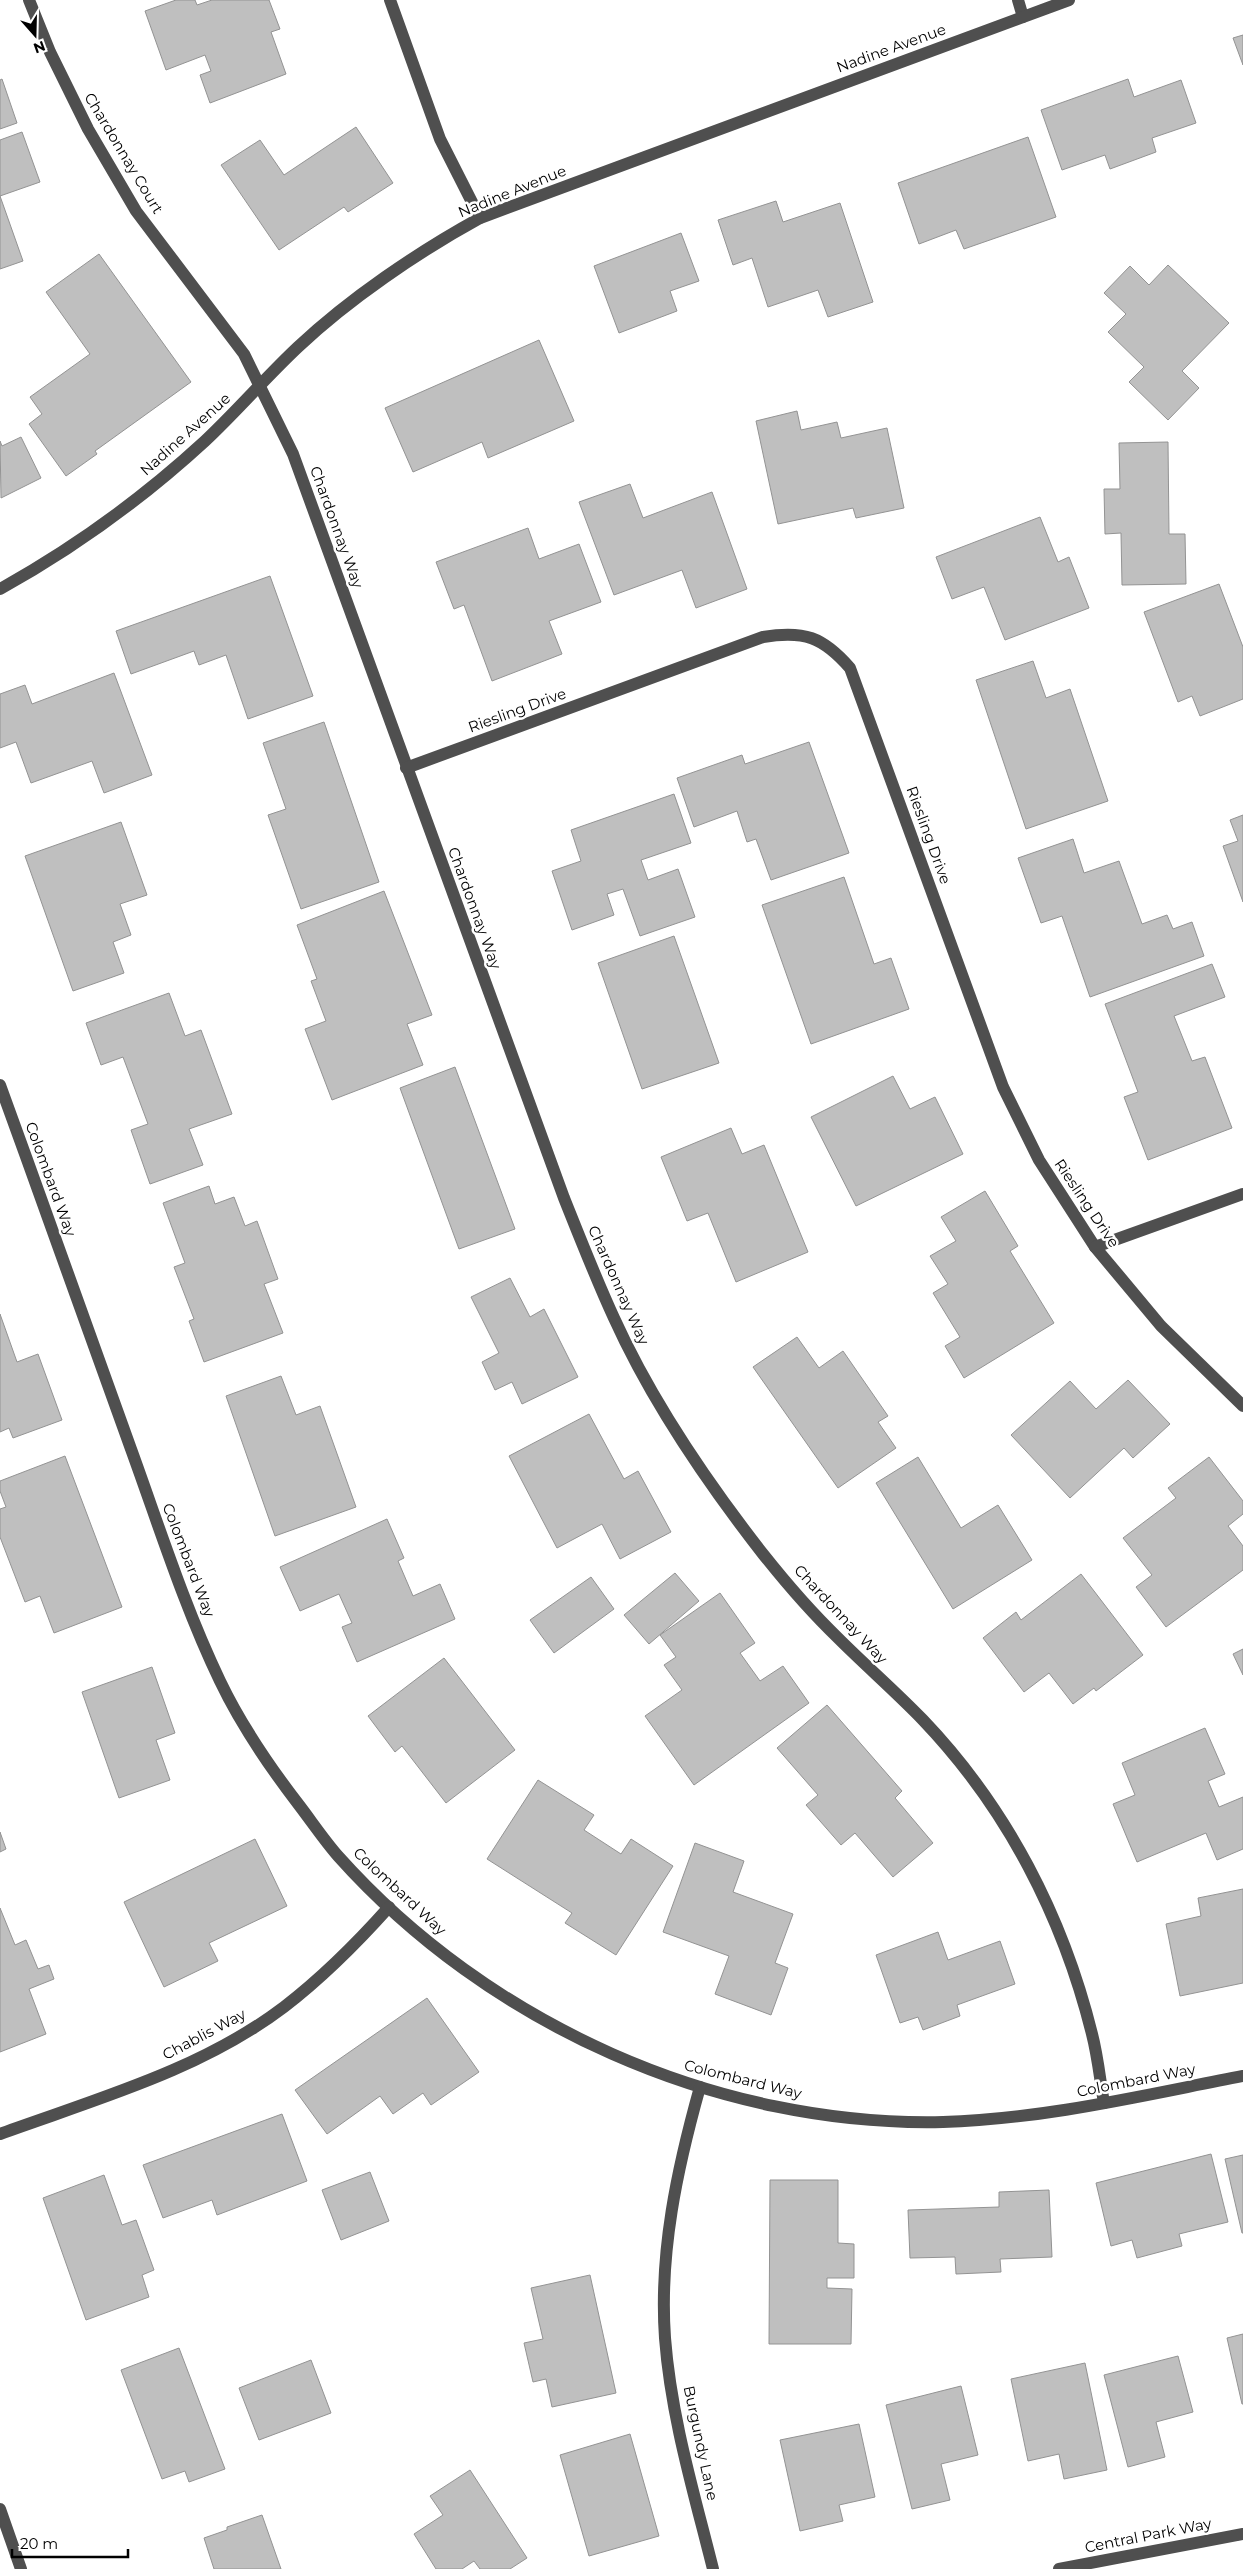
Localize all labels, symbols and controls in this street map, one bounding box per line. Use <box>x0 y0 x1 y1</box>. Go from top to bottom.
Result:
north arrow <box>10 10 60 60</box>
street label: Nadine Avenue <box>834 19 948 77</box>
text: N <box>31 37 48 58</box>
street label: Chardonnay Court <box>80 89 168 217</box>
street label: Nadine Avenue <box>455 161 569 221</box>
street label: Nadine Avenue <box>136 388 234 480</box>
street label: Chardonnay Way <box>306 463 368 591</box>
street label: Riesling Drive <box>465 683 569 737</box>
street label: Riesling Drive <box>902 783 956 887</box>
street label: Chardonnay Way <box>444 844 506 972</box>
street label: Colombard Way <box>21 1119 81 1240</box>
street label: Riesling Drive <box>1050 1155 1124 1251</box>
street label: Chardonnay Way <box>584 1222 654 1348</box>
street label: Colombard Way <box>159 1500 220 1620</box>
street label: Chardonnay Way <box>790 1561 892 1668</box>
street label: Colombard Way <box>349 1843 451 1940</box>
street label: Chablis Way <box>159 2004 250 2064</box>
street label: Colombard Way <box>682 2055 805 2103</box>
street label: Colombard Way <box>1075 2059 1198 2101</box>
street label: Burgundy Lane <box>680 2384 722 2502</box>
street label: Central Park Way <box>1083 2513 1214 2557</box>
scale bar <box>12 2526 129 2558</box>
text: 20 m <box>20 2534 58 2553</box>

